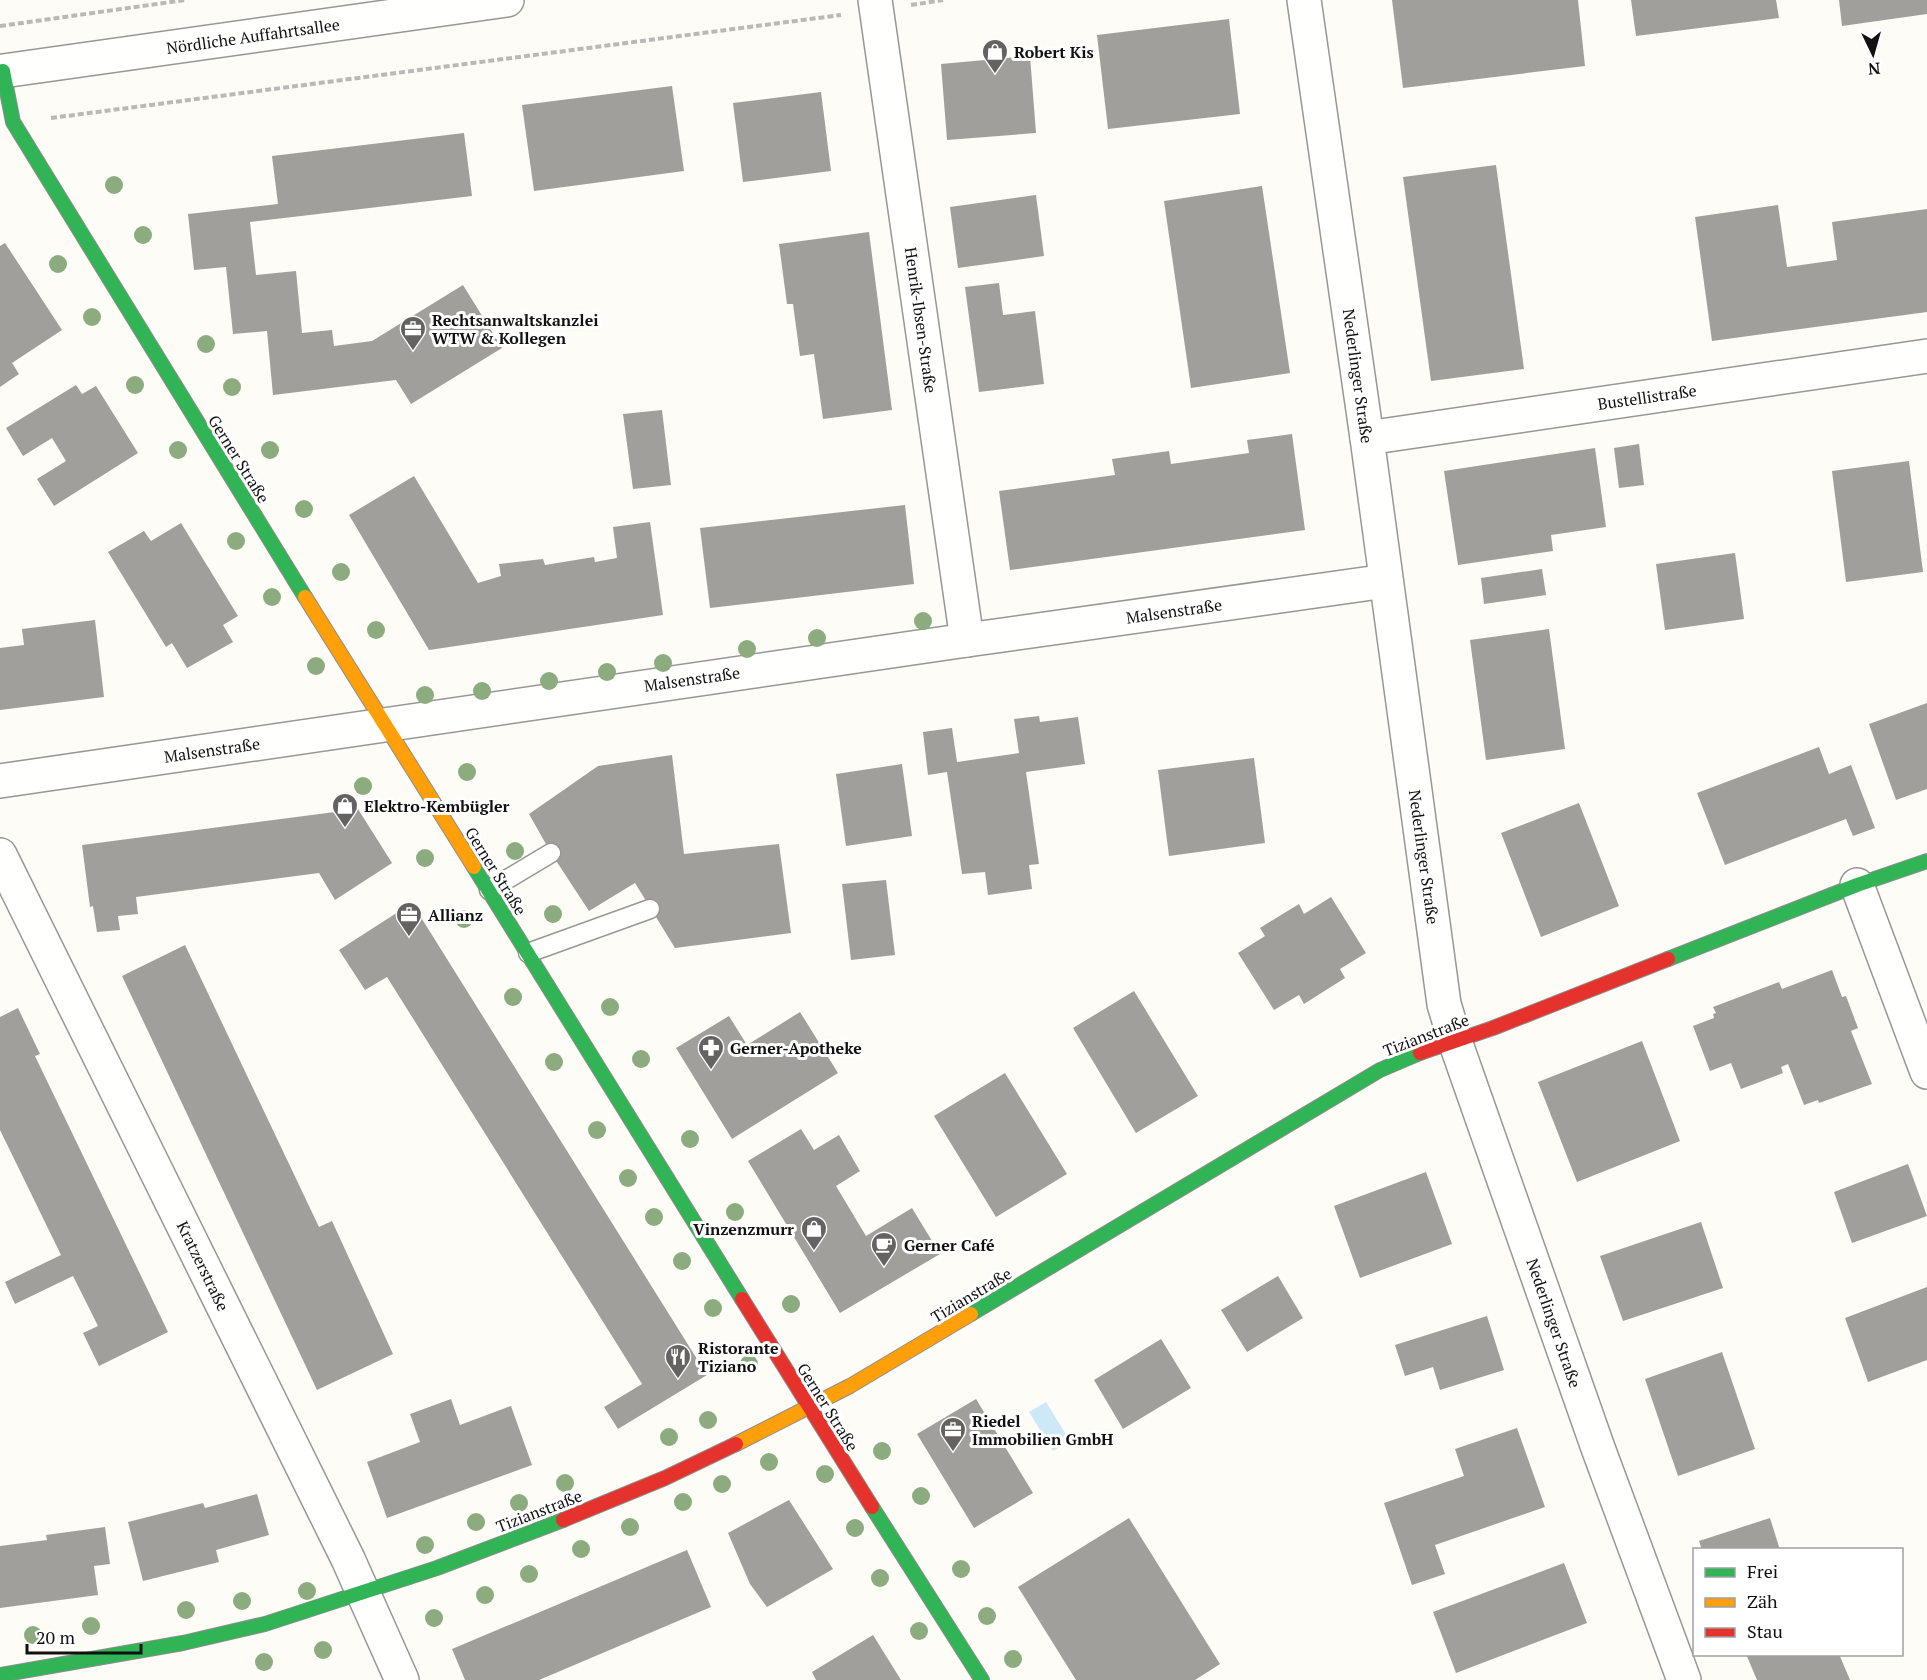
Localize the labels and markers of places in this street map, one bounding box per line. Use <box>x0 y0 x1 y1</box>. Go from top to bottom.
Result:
shop icon: Robert Kis <box>980 37 1010 75</box>
place label: Robert Kis <box>1014 41 1094 63</box>
place label: Rechtsanwaltskanzlei WTW & Kollegen <box>432 309 599 349</box>
office icon: Rechtsanwaltskanzlei WTW & Kollegen <box>398 314 428 352</box>
shop icon: Elektro-Kembügler <box>330 791 360 829</box>
place label: Elektro-Kembügler <box>364 795 510 817</box>
office icon: Allianz <box>394 900 424 938</box>
place label: Allianz <box>428 904 483 926</box>
pharmacy icon: Gerner-Apotheke <box>696 1033 726 1071</box>
place label: Gerner-Apotheke <box>730 1037 862 1059</box>
shop icon: Vinzenzmurr <box>799 1214 829 1252</box>
place label: Vinzenzmurr <box>693 1218 794 1240</box>
cafe icon: Gerner Café <box>869 1230 899 1268</box>
place label: Gerner Café <box>904 1234 995 1256</box>
place label: Ristorante Tiziano <box>698 1337 779 1377</box>
restaurant icon: Ristorante Tiziano <box>663 1342 693 1380</box>
place label: Riedel Immobilien GmbH <box>972 1410 1113 1450</box>
office icon: Riedel Immobilien GmbH <box>938 1415 968 1453</box>

